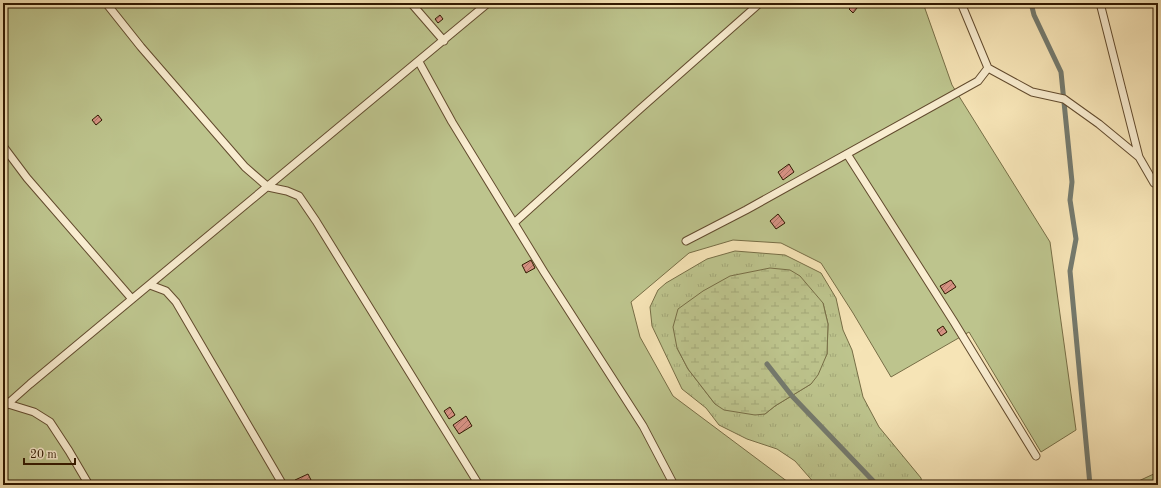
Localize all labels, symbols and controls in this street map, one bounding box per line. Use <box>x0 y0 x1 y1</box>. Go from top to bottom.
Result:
scale bar <box>24 440 75 466</box>
text: 20 m <box>30 449 57 461</box>

